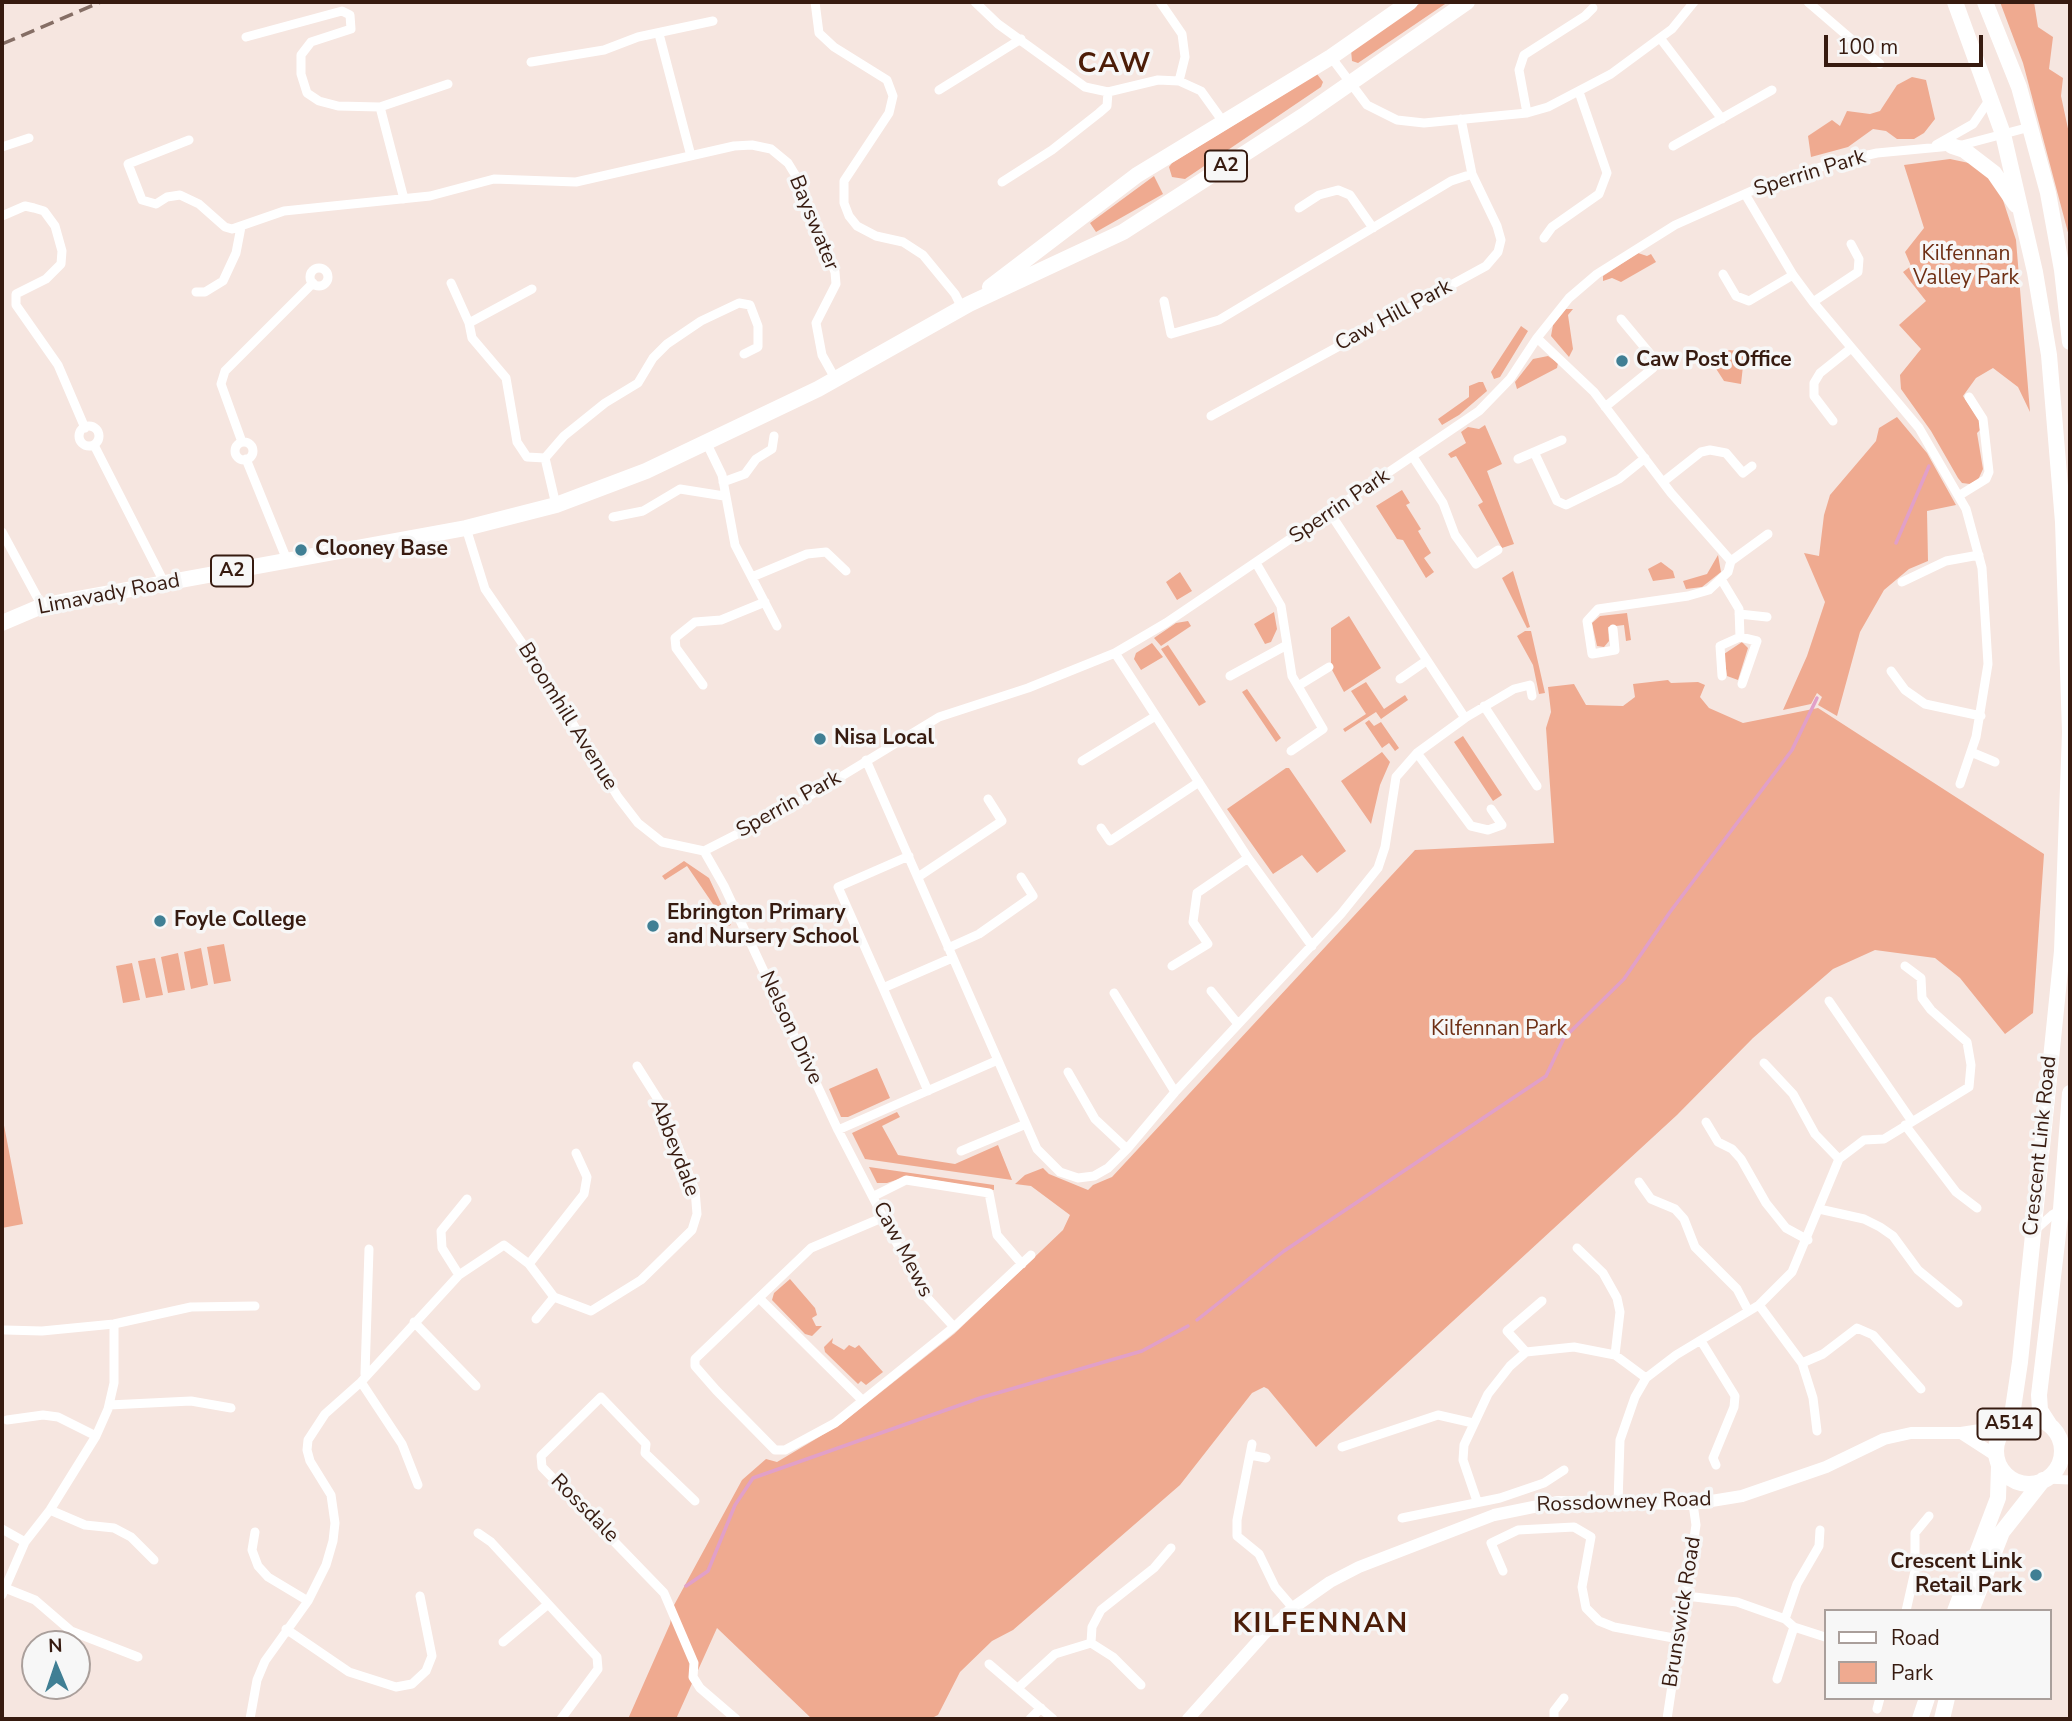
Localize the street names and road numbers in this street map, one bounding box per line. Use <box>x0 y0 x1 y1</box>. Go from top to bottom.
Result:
street label: Sperrin Park <box>1751 145 1869 203</box>
road number: A2 <box>1205 150 1247 182</box>
street label: Bayswater <box>783 172 843 274</box>
street label: Caw Hill Park <box>1331 275 1457 357</box>
street label: Sperrin Park <box>1285 464 1395 550</box>
road number: A2 <box>211 556 253 586</box>
street label: Limavady Road <box>36 569 182 621</box>
street label: Broomhill Avenue <box>512 639 622 795</box>
street label: Sperrin Park <box>732 766 846 844</box>
street label: Nelson Drive <box>753 968 827 1088</box>
street label: Crescent Link Road <box>2019 1055 2063 1237</box>
street label: Abbeydale <box>644 1096 704 1200</box>
street label: Caw Mews <box>866 1198 938 1302</box>
road number: A514 <box>1978 1408 2040 1440</box>
street label: Rossdale <box>545 1470 623 1548</box>
street label: Rossdowney Road <box>1536 1487 1712 1519</box>
street label: Brunswick Road <box>1659 1535 1707 1689</box>

